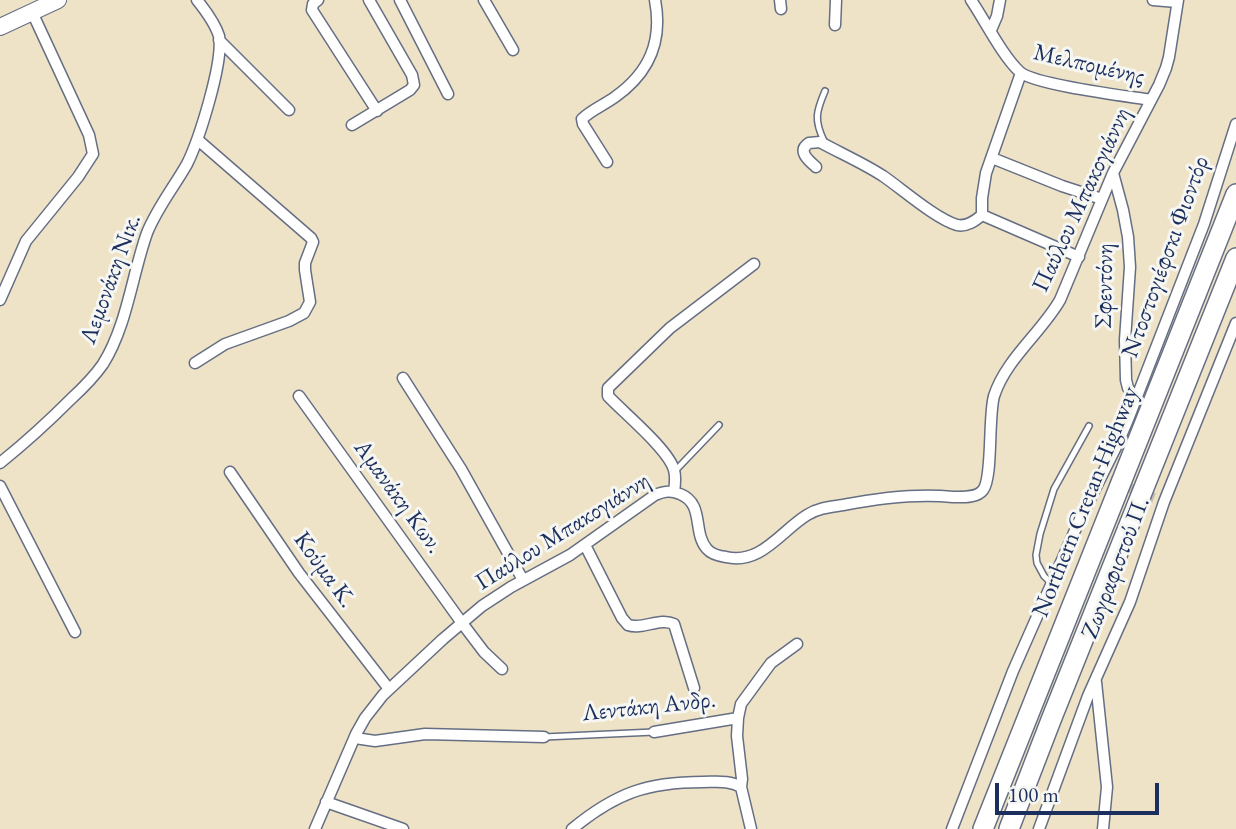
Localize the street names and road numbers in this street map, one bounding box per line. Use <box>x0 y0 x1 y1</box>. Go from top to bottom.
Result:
street label: Μελπομένης <box>1031 38 1147 92</box>
street label: Παύλου Μπακογιάννη <box>1027 103 1137 297</box>
street label: Ντοστογιέφσκι Φιοντόρ <box>1116 152 1216 362</box>
street label: Λεμονάκη Νικ. <box>74 210 148 348</box>
street label: Σφεντόνη <box>1090 243 1120 329</box>
street label: Northern Cretan Highway <box>1027 383 1145 621</box>
street label: Αμανάκη Κων. <box>347 435 449 559</box>
street label: Παύλου Μπακογιάννη <box>470 467 656 597</box>
street label: Ζωγραφιστού Π. <box>1076 493 1156 643</box>
street label: Κούμα Κ. <box>287 526 361 614</box>
street label: Λεντάκη Ανδρ. <box>581 686 717 728</box>

